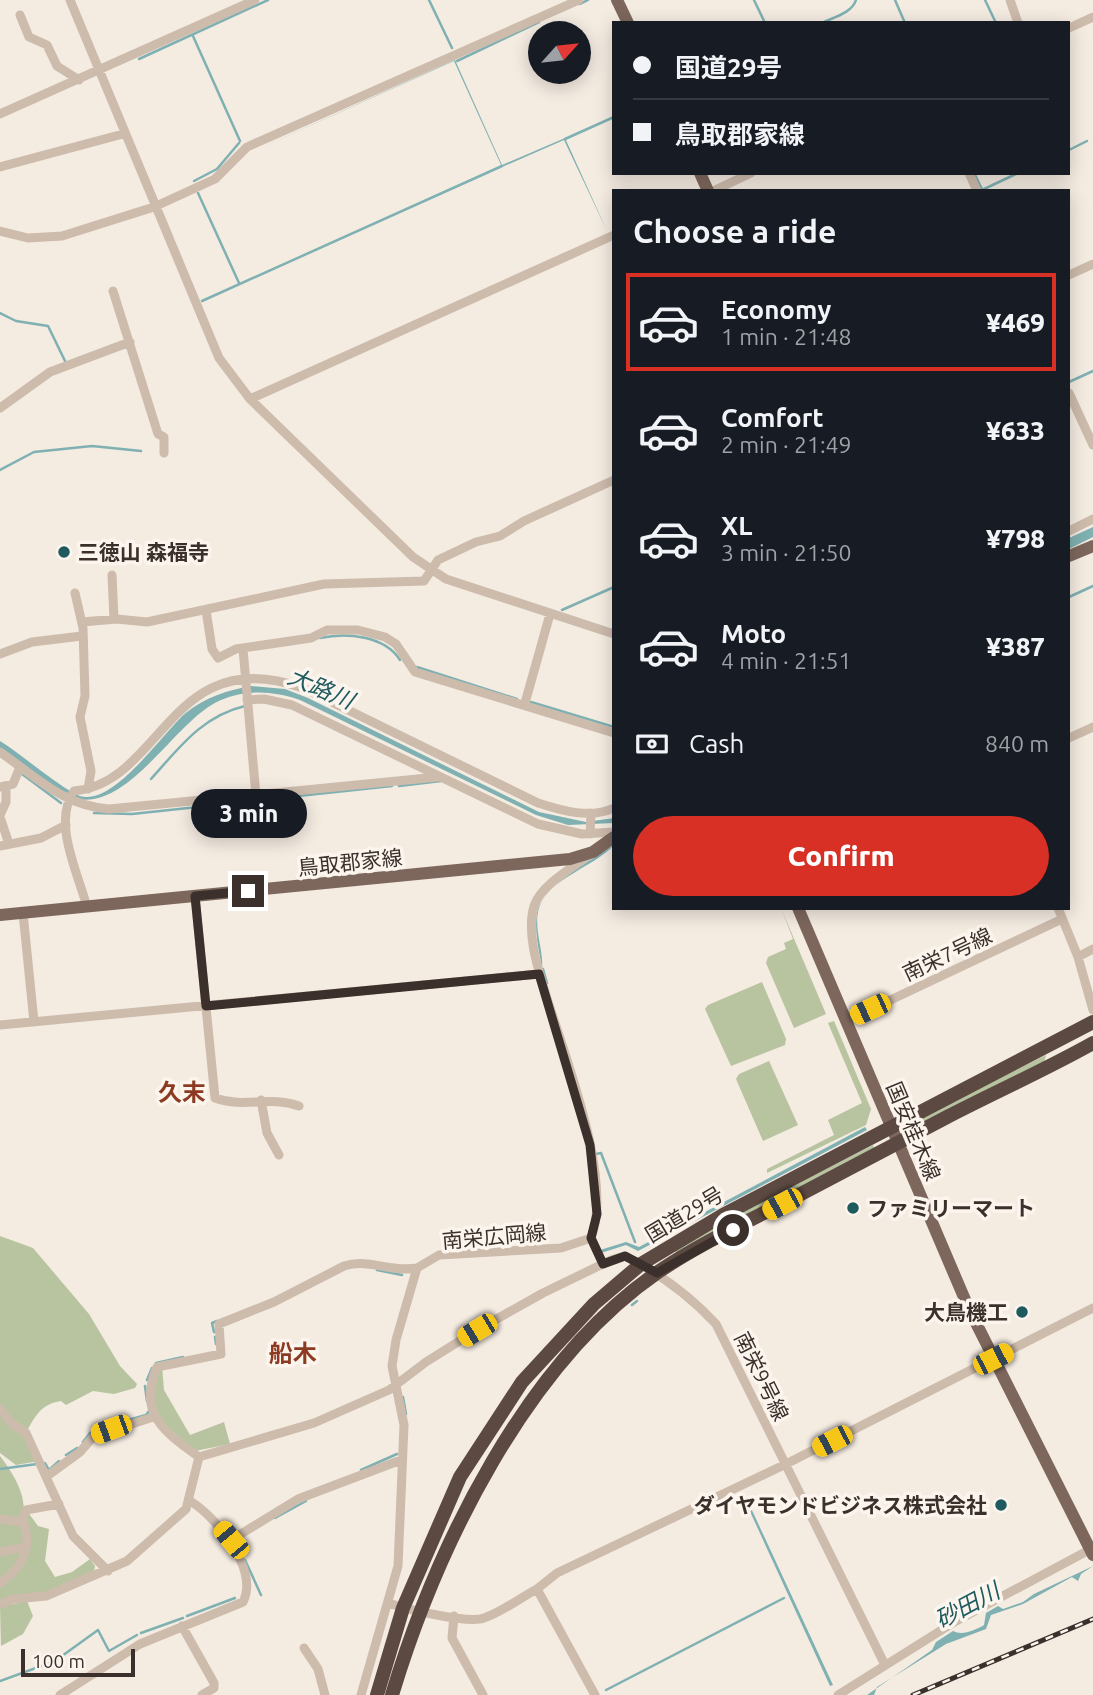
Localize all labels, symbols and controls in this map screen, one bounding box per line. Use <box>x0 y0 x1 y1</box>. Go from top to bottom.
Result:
north arrow <box>528 21 592 84</box>
map controls <box>528 21 591 84</box>
text: 国道29号 <box>675 53 782 82</box>
text: 鳥取郡家線 <box>675 120 805 149</box>
text: Choose a ride <box>633 213 836 249</box>
icon: car <box>637 291 700 354</box>
text: Economy <box>721 295 831 324</box>
text: ¥469 <box>986 308 1045 337</box>
text: 1 min · 21:48 <box>721 324 852 349</box>
icon: car <box>637 399 700 462</box>
text: Comfort <box>721 403 824 432</box>
text: ¥633 <box>986 416 1045 445</box>
text: 2 min · 21:49 <box>721 432 852 457</box>
icon: car <box>637 507 700 570</box>
text: XL <box>721 511 752 540</box>
text: ¥798 <box>986 524 1045 553</box>
place label: 三徳山 森福寺 <box>78 540 209 564</box>
text: 3 min · 21:50 <box>721 540 852 565</box>
marker: 三徳山 森福寺 <box>56 544 72 560</box>
icon: car <box>637 615 700 678</box>
text: Moto <box>721 619 786 648</box>
text: ¥387 <box>986 632 1045 661</box>
text: 4 min · 21:51 <box>721 648 852 673</box>
water label: 大路川 <box>284 663 360 714</box>
icon: cash <box>633 725 671 763</box>
text: Cash <box>689 729 744 758</box>
text: 840 m <box>985 731 1049 756</box>
callout: 3 min <box>190 790 306 838</box>
text: 3 min <box>220 801 278 826</box>
button: Confirm <box>633 816 1049 896</box>
street label: 鳥取郡家線 <box>297 845 403 879</box>
route end <box>232 875 264 907</box>
street label: 南栄7号線 <box>898 923 996 985</box>
car <box>847 991 894 1027</box>
street label: 国安桂木線 <box>882 1078 946 1184</box>
district label: 久末 <box>158 1079 206 1106</box>
street label: 国道29号 <box>641 1181 727 1247</box>
car <box>759 1185 806 1223</box>
place label: ファミリーマート <box>867 1196 1035 1220</box>
marker: ファミリーマート <box>845 1200 861 1216</box>
route start <box>717 1214 749 1246</box>
street label: 南栄広岡線 <box>441 1219 547 1253</box>
place label: 大鳥機工 <box>924 1300 1008 1324</box>
marker: 大鳥機工 <box>1014 1304 1030 1320</box>
car <box>454 1310 501 1350</box>
street label: 南栄9号線 <box>730 1328 794 1424</box>
district label: 船木 <box>269 1340 317 1367</box>
car <box>970 1340 1017 1378</box>
car <box>88 1412 135 1446</box>
car <box>809 1422 856 1460</box>
place label: ダイヤモンドビジネス株式会社 <box>694 1493 987 1517</box>
marker: ダイヤモンドビジネス株式会社 <box>993 1497 1009 1513</box>
car <box>210 1517 253 1563</box>
water label: 砂田川 <box>931 1576 1006 1632</box>
scale bar <box>21 1646 135 1678</box>
text: 100 m <box>32 1650 85 1672</box>

